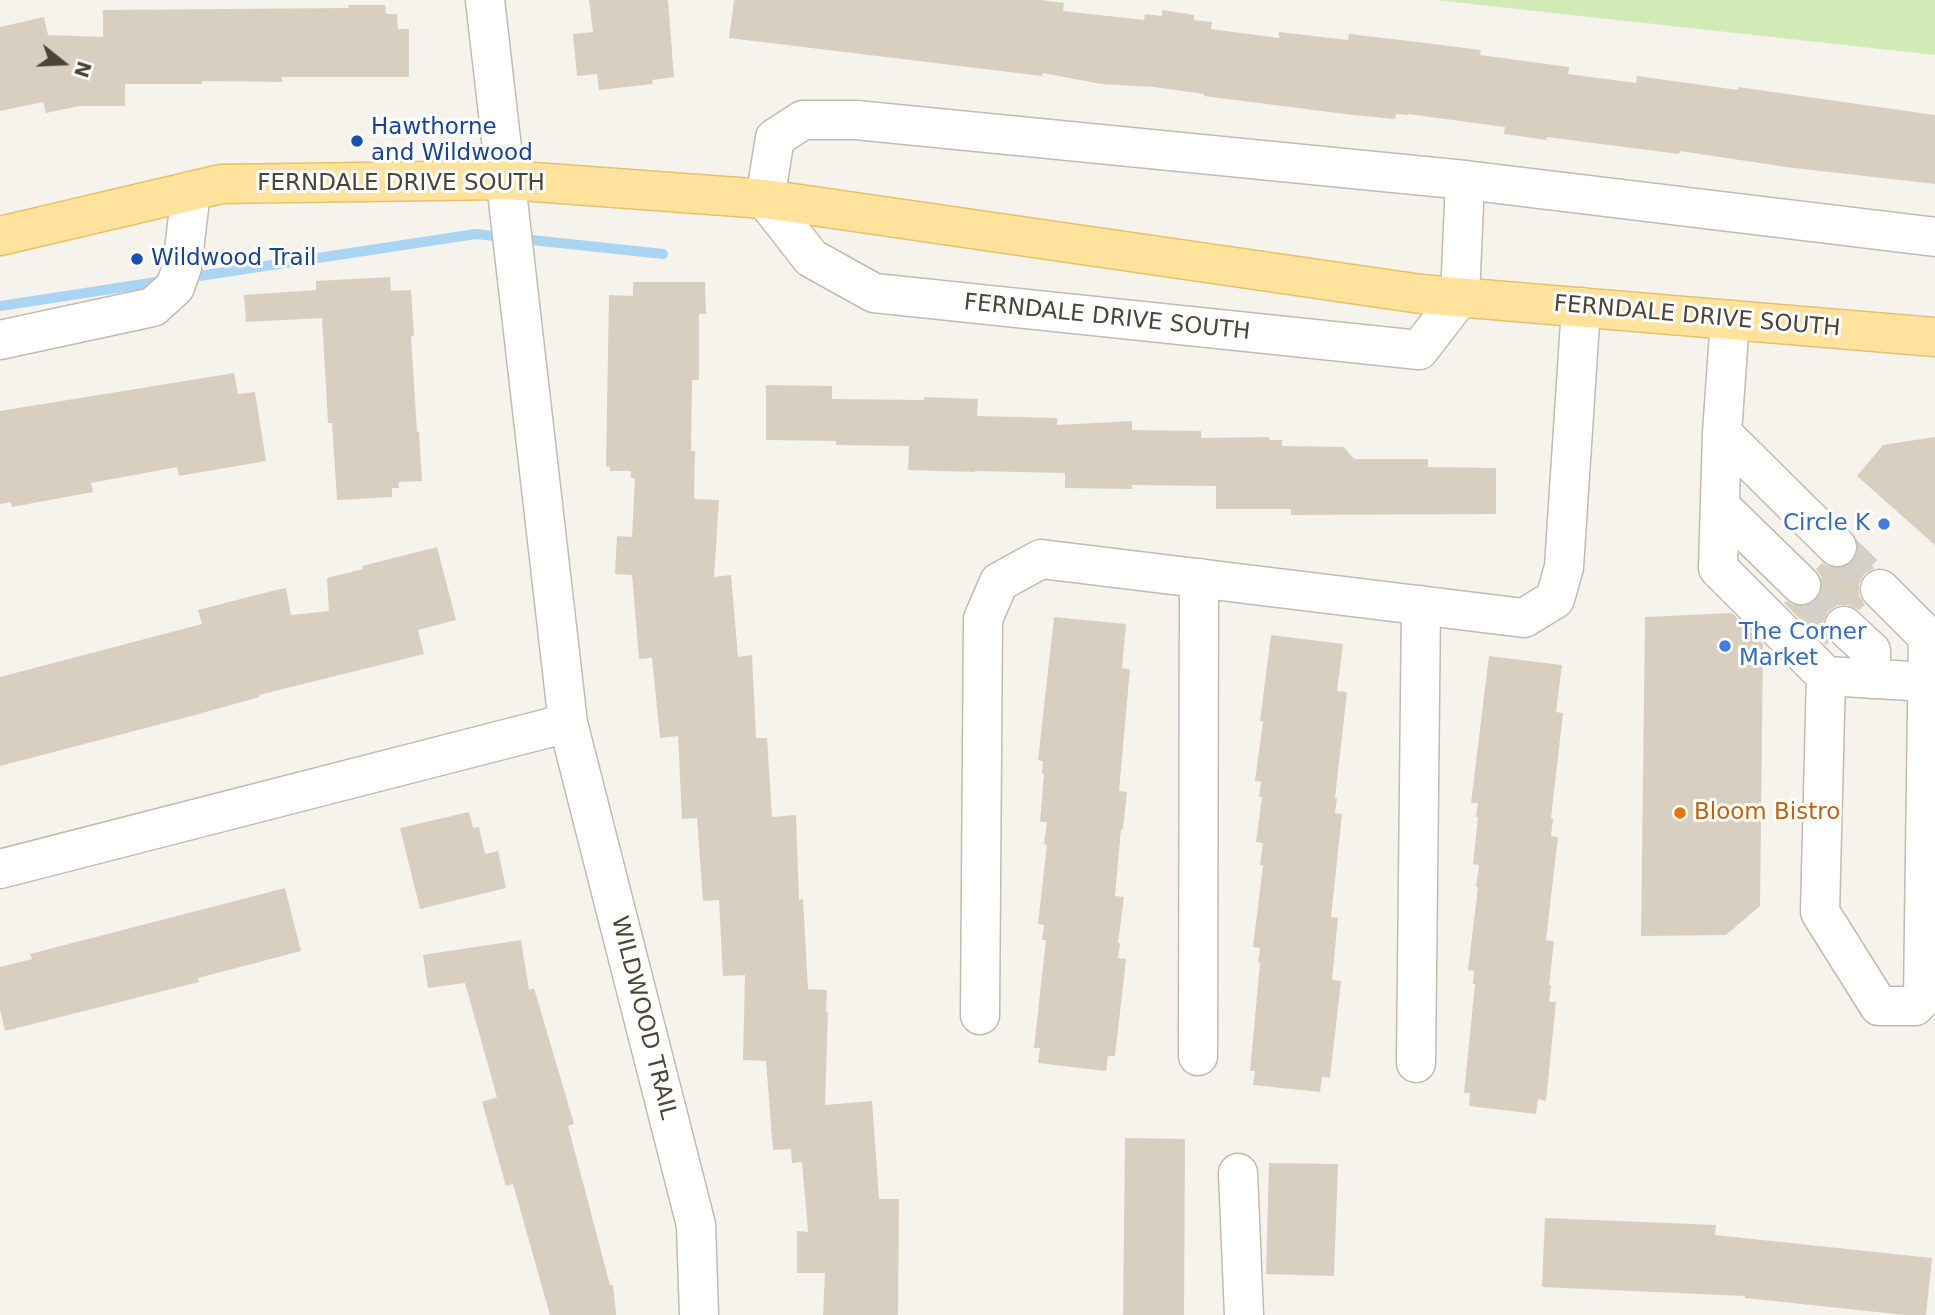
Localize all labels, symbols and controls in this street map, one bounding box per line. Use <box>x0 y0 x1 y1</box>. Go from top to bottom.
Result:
north arrow <box>28 28 98 98</box>
text: N <box>70 59 96 80</box>
place label: Hawthorne and Wildwood <box>371 114 533 168</box>
marker: Hawthorne and Wildwood <box>349 133 365 149</box>
street label: FERNDALE DRIVE SOUTH <box>257 170 545 198</box>
place label: Wildwood Trail <box>151 245 316 273</box>
marker: Wildwood Trail <box>129 251 145 267</box>
street label: FERNDALE DRIVE SOUTH <box>963 289 1251 347</box>
street label: FERNDALE DRIVE SOUTH <box>1553 291 1841 343</box>
place label: Circle K <box>1783 510 1870 538</box>
marker: Circle K <box>1876 516 1892 532</box>
place label: The Corner Market <box>1739 619 1866 673</box>
marker: The Corner Market <box>1717 638 1733 654</box>
place label: Bloom Bistro <box>1694 799 1840 827</box>
marker: Bloom Bistro <box>1672 805 1688 821</box>
street label: WILDWOOD TRAIL <box>604 914 682 1122</box>

